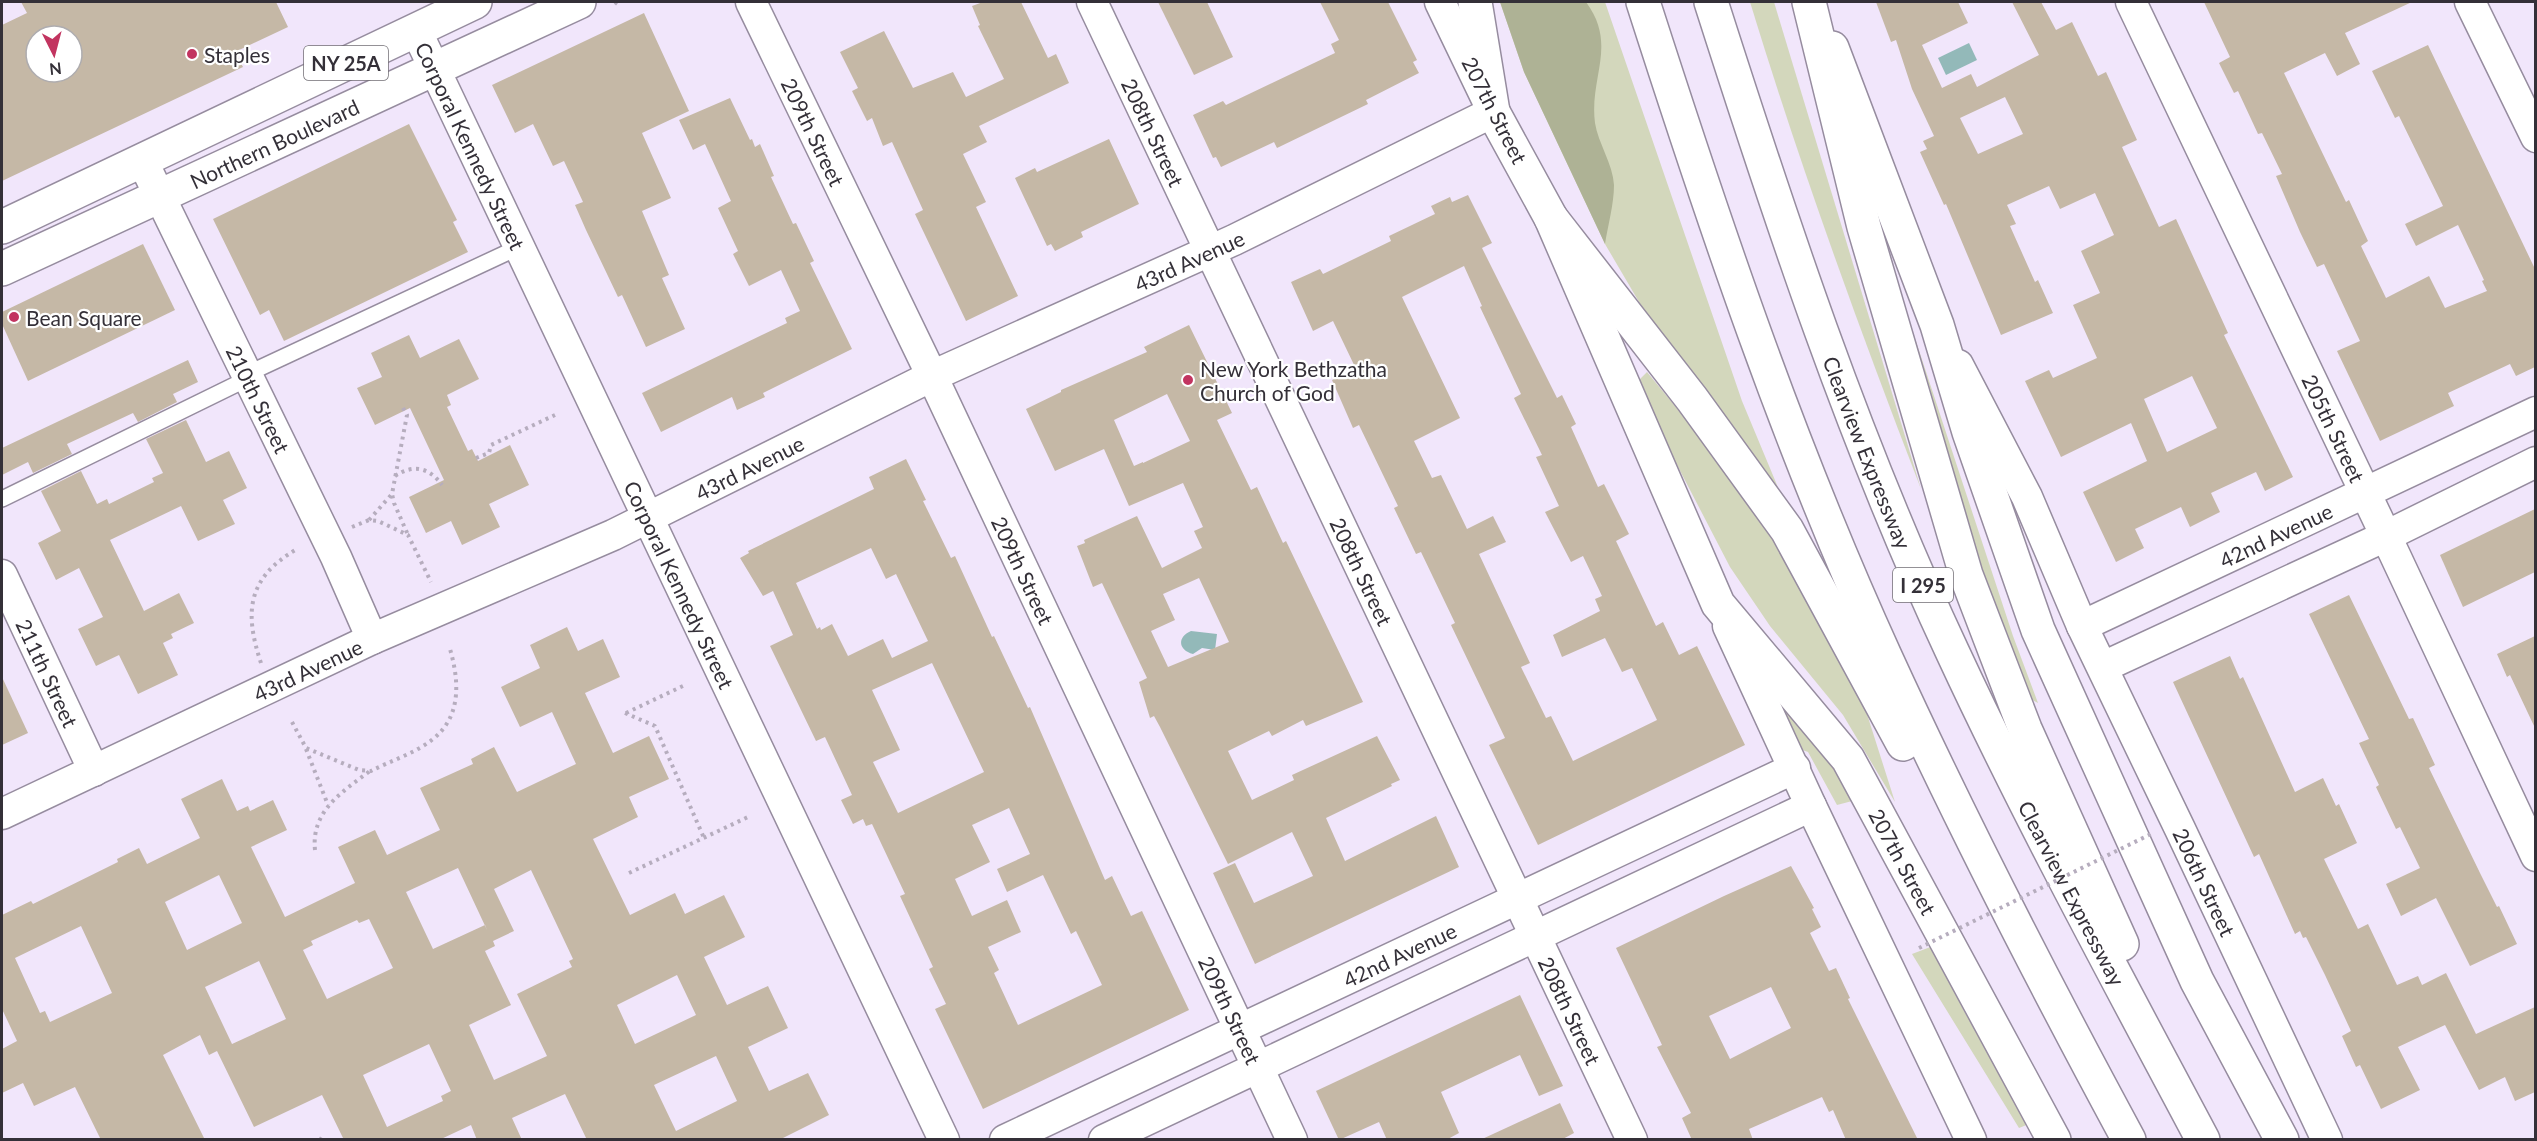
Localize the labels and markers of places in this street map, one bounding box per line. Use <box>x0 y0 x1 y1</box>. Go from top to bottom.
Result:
place label: Staples <box>204 42 270 67</box>
marker: Staples <box>185 47 199 61</box>
place label: Bean Square <box>26 305 142 330</box>
marker: Bean Square <box>7 310 21 324</box>
place label: New York Bethzatha Church of God <box>1200 356 1387 405</box>
marker: New York Bethzatha Church of God <box>1181 373 1195 387</box>

